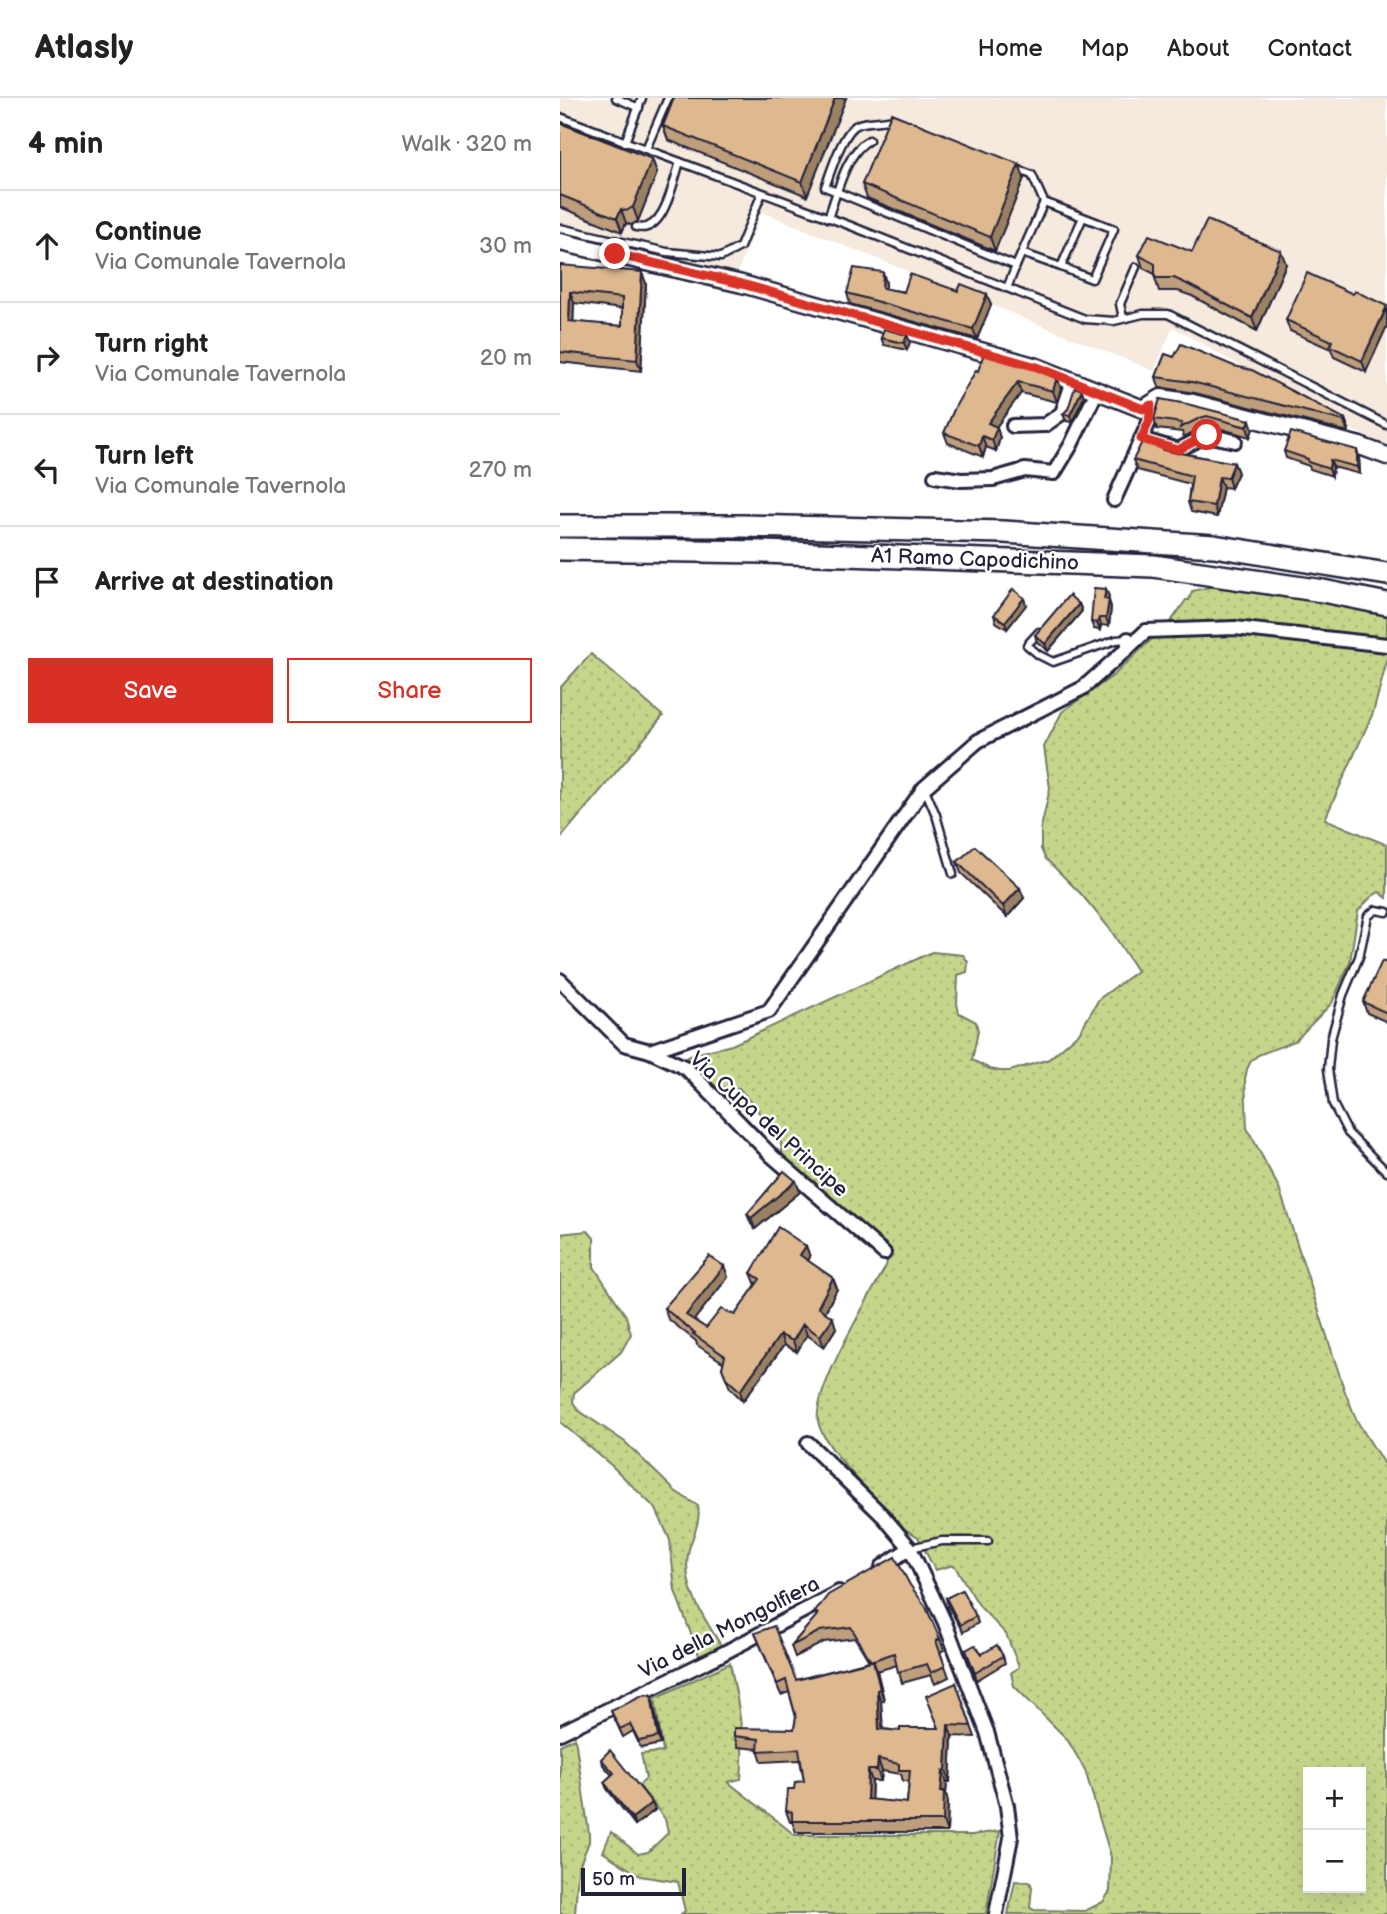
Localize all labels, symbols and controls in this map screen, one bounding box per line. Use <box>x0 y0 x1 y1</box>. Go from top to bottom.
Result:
text: Atlasly <box>35 28 133 68</box>
text: Home <box>978 34 1043 63</box>
text: Map <box>1081 34 1129 63</box>
text: About <box>1167 34 1229 63</box>
text: Contact <box>1267 34 1352 63</box>
text: 4 min <box>28 126 103 162</box>
text: Walk · 320 m <box>401 130 532 158</box>
text: Continue <box>95 217 202 248</box>
icon: ahead <box>28 227 66 265</box>
text: 30 m <box>479 232 532 260</box>
route end <box>599 238 630 269</box>
text: Via Comunale Tavernola <box>95 248 346 276</box>
text: Turn right <box>95 329 208 360</box>
icon: right <box>28 339 66 377</box>
text: 20 m <box>480 344 532 372</box>
text: Via Comunale Tavernola <box>95 360 346 388</box>
route start <box>1191 419 1222 450</box>
text: Turn left <box>95 441 194 472</box>
icon: left <box>28 451 66 489</box>
text: 270 m <box>468 456 532 484</box>
text: Via Comunale Tavernola <box>95 472 346 500</box>
street label: A1 Ramo Capodichino <box>871 543 1079 576</box>
icon: arrive <box>28 563 66 601</box>
text: Arrive at destination <box>95 567 334 598</box>
button: Save <box>28 658 273 723</box>
button: Share <box>287 658 532 723</box>
street label: Via Cupa del Principe <box>684 1047 853 1202</box>
street label: Via della Mongolfiera <box>635 1571 824 1684</box>
map controls <box>1303 1767 1366 1893</box>
button: + <box>1303 1767 1366 1830</box>
button: − <box>1303 1830 1366 1893</box>
scale bar <box>581 1865 686 1897</box>
text: 50 m <box>592 1868 635 1891</box>

